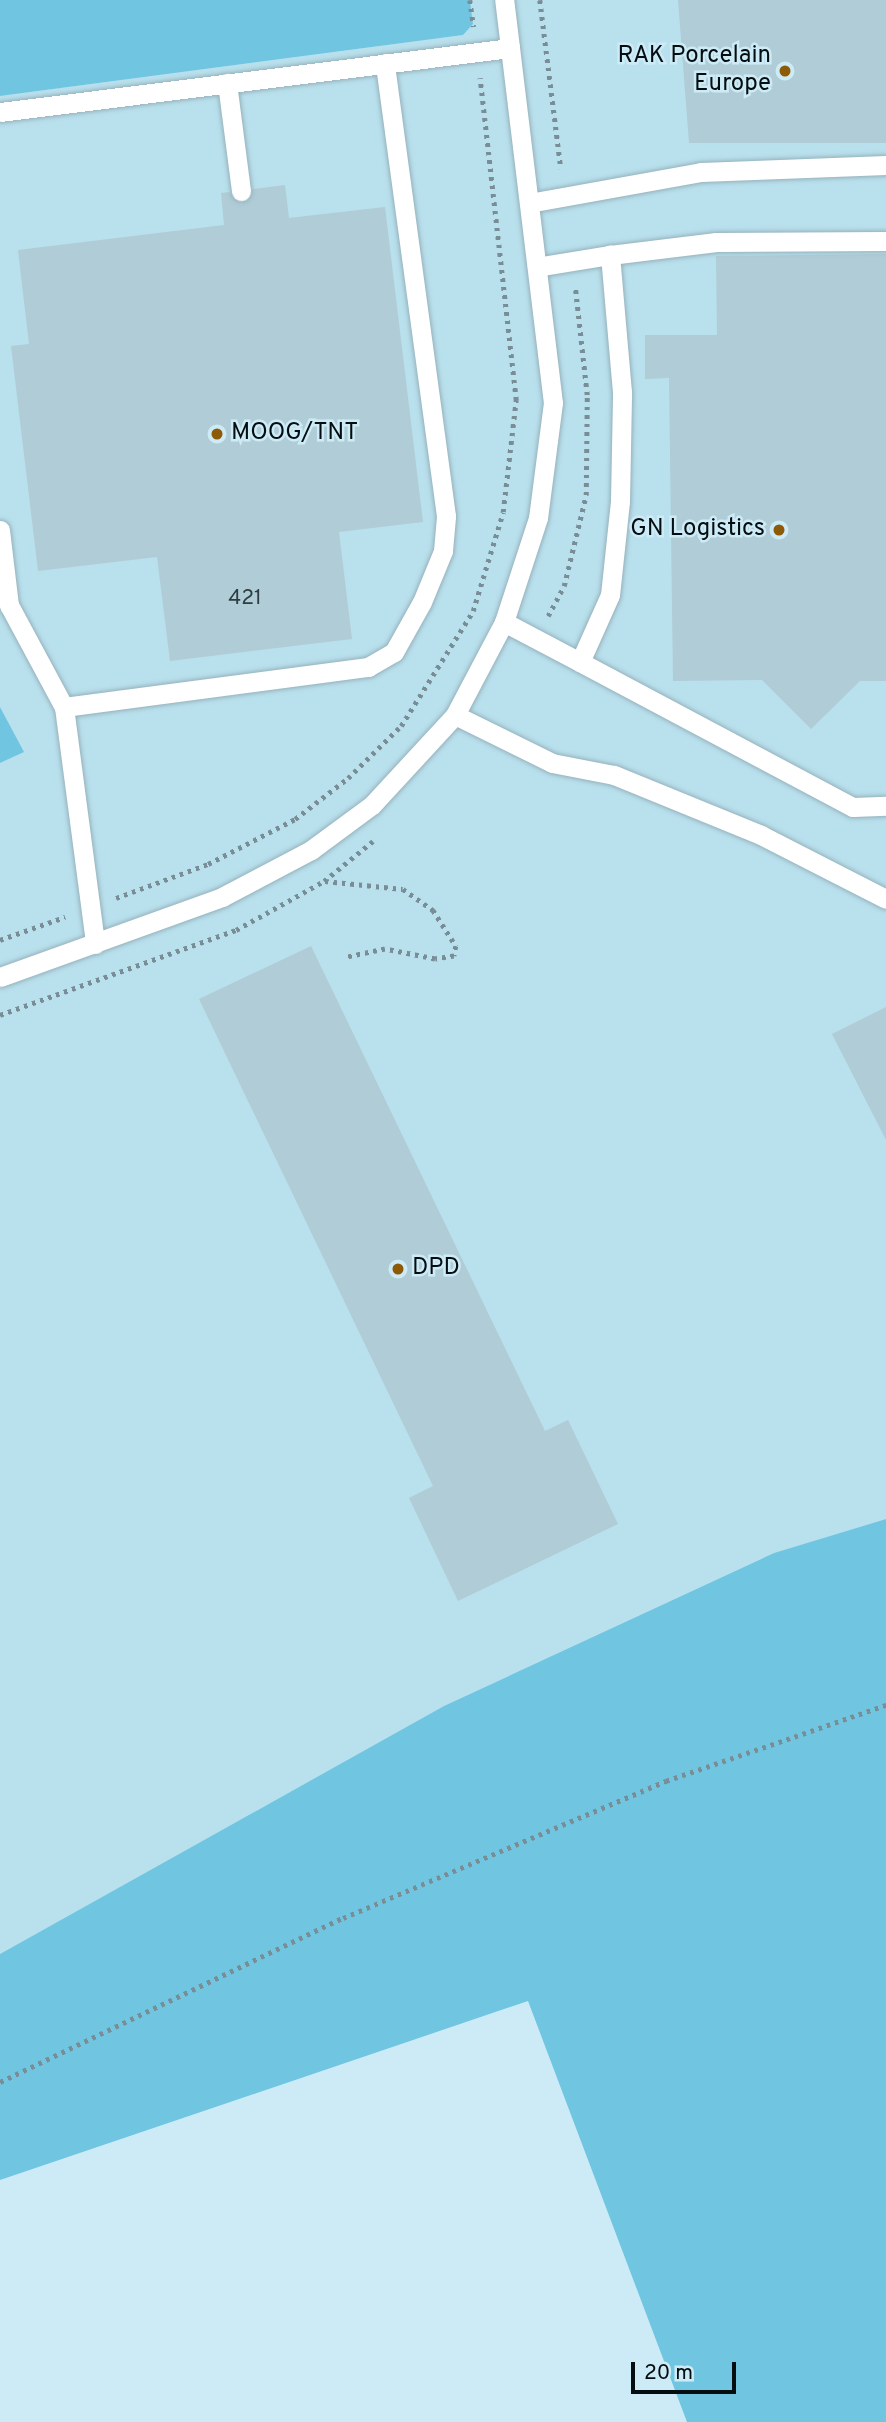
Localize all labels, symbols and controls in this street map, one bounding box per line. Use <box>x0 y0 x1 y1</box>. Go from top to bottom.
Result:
place label: RAK Porcelain Europe <box>618 43 771 99</box>
marker: RAK Porcelain Europe <box>777 63 793 79</box>
place label: MOOG/TNT <box>231 420 358 448</box>
marker: MOOG/TNT <box>209 426 225 442</box>
place label: GN Logistics <box>630 516 765 544</box>
marker: GN Logistics <box>771 522 787 538</box>
house number: 421 <box>228 586 262 612</box>
place label: DPD <box>412 1255 460 1283</box>
marker: DPD <box>390 1261 406 1277</box>
scale bar <box>634 2348 739 2392</box>
text: 20 m <box>644 2360 693 2387</box>

